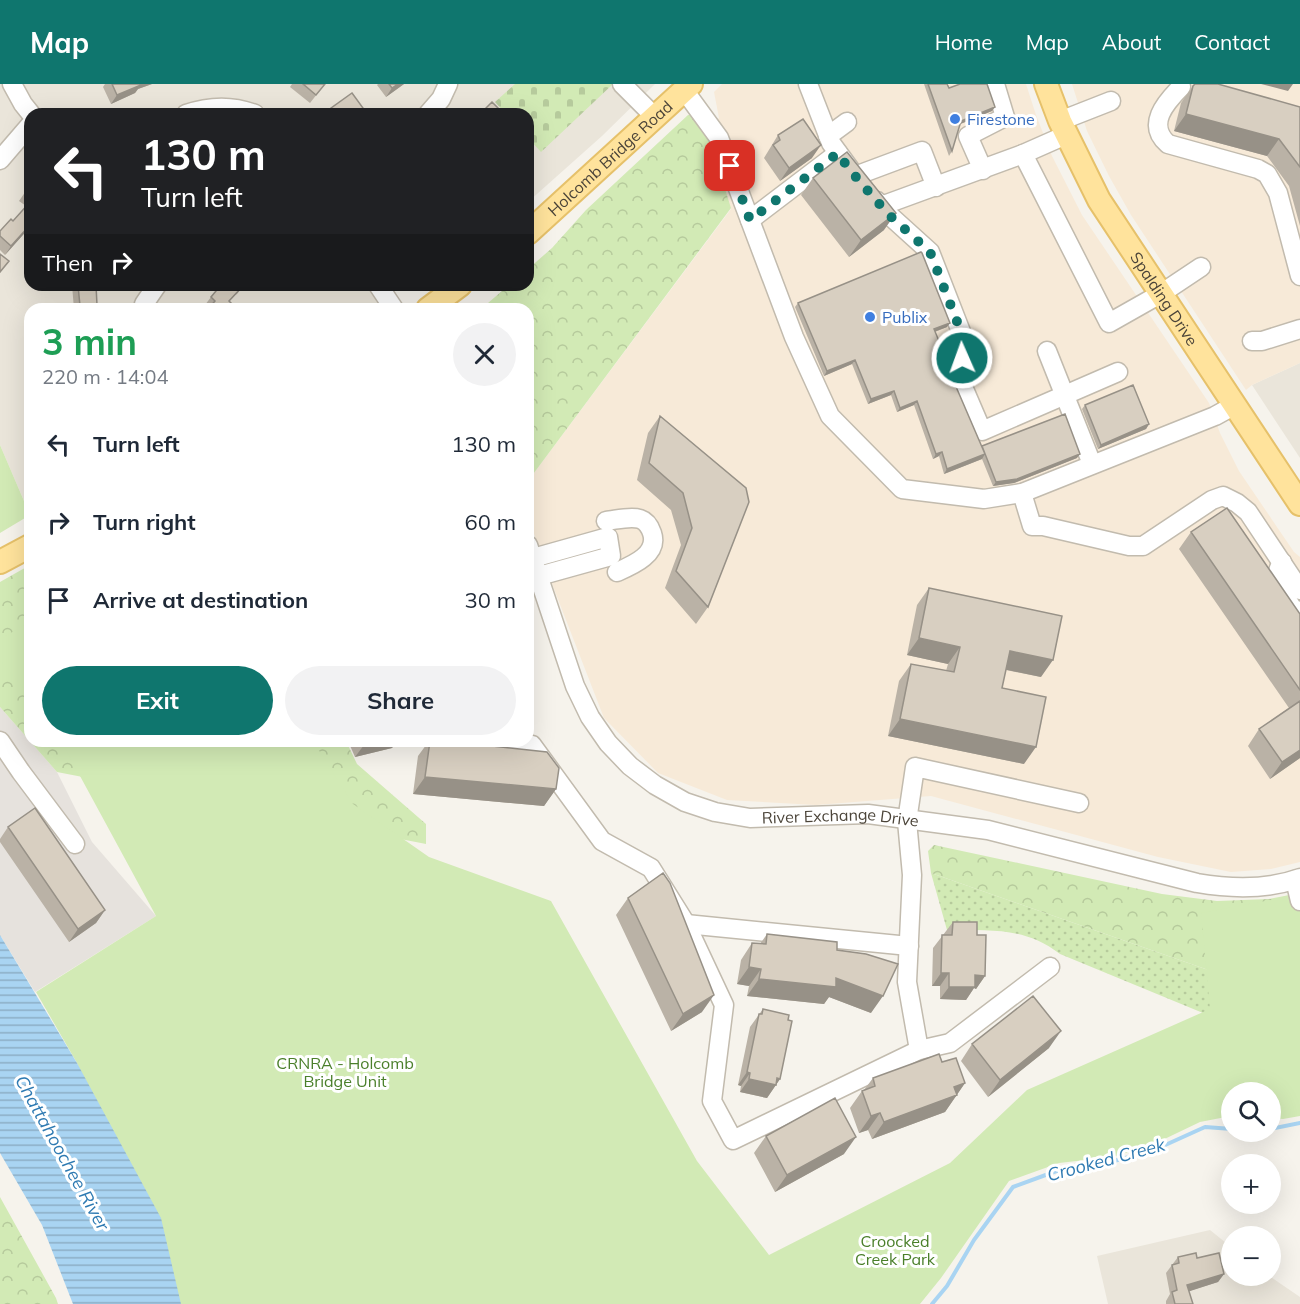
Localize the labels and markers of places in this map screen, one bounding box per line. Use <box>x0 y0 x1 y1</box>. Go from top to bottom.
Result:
place label: Firestone <box>967 109 1035 129</box>
marker: Firestone <box>948 112 962 126</box>
pin <box>704 140 755 191</box>
place label: Publix <box>882 307 928 327</box>
marker: Publix <box>863 310 877 324</box>

